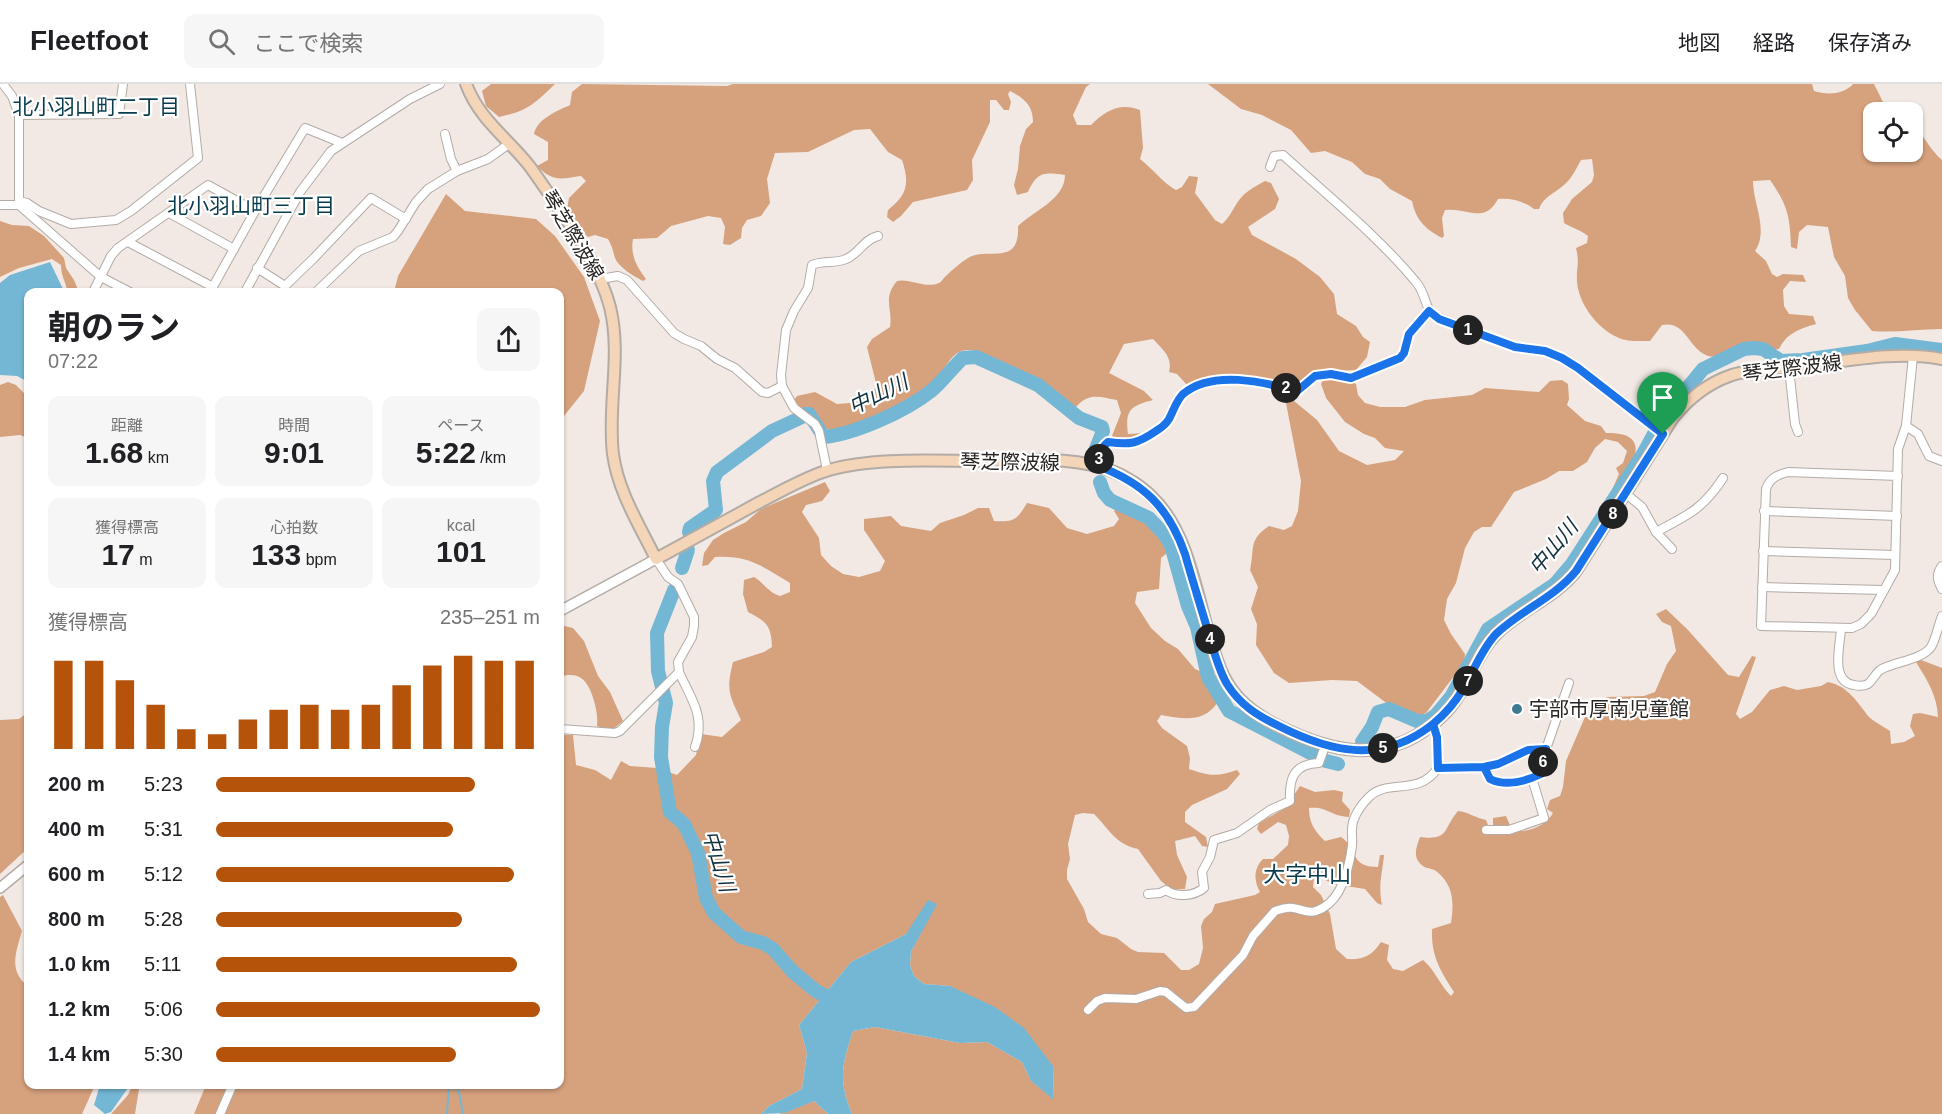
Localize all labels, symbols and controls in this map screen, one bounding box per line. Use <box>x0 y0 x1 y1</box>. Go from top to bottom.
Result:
search box <box>184 14 604 68</box>
text: Fleetfoot <box>30 25 148 56</box>
icon: search <box>205 25 238 58</box>
text: ここで検索 <box>253 31 363 56</box>
text: 地図 <box>1678 31 1720 54</box>
text: 経路 <box>1753 31 1795 54</box>
text: 保存済み <box>1828 31 1912 54</box>
district label: 北小羽山町二丁目 <box>12 95 180 118</box>
map controls <box>1863 102 1923 162</box>
button: locate <box>1863 102 1923 162</box>
street label: 琴芝際波線 <box>538 186 608 284</box>
district label: 北小羽山町三丁目 <box>167 194 335 217</box>
button: share <box>477 308 540 371</box>
text: 朝のラン <box>48 309 180 346</box>
pin: 1 <box>1453 315 1483 345</box>
text: 1 <box>1464 321 1472 338</box>
text: 07:22 <box>48 350 98 372</box>
street label: 琴芝際波線 <box>1741 351 1843 385</box>
water label: 中山川 <box>845 369 913 418</box>
pin <box>1637 372 1688 434</box>
pin: 2 <box>1271 373 1301 403</box>
text: 2 <box>1282 379 1290 396</box>
icon: arrive <box>1646 381 1679 414</box>
text: 距離 <box>111 417 143 434</box>
text: 時間 <box>278 417 310 434</box>
text: ペース <box>437 417 485 434</box>
text: 1.68 <box>85 436 143 469</box>
text: 9:01 <box>264 436 324 469</box>
text: 5:22 <box>416 436 476 469</box>
pin: 3 <box>1084 444 1114 474</box>
text: km <box>143 449 169 466</box>
text: /km <box>476 449 506 466</box>
street label: 琴芝際波線 <box>960 450 1060 474</box>
text: 3 <box>1095 450 1103 467</box>
pin: 8 <box>1598 499 1628 529</box>
text: 8 <box>1609 505 1617 522</box>
water label: 中山川 <box>1524 514 1583 579</box>
text: kcal <box>447 517 475 534</box>
text: 獲得標高 <box>95 519 159 536</box>
text: 心拍数 <box>270 519 318 536</box>
text: 101 <box>436 535 486 568</box>
text: 17 <box>101 538 135 571</box>
text: 133 <box>251 538 301 571</box>
text: m <box>135 551 153 568</box>
text: bpm <box>301 551 337 568</box>
text: 235–251 m <box>440 606 540 628</box>
text: 獲得標高 <box>48 611 128 633</box>
pin: 4 <box>1195 624 1225 654</box>
text: 4 <box>1206 630 1214 647</box>
pin: 7 <box>1453 666 1483 696</box>
text: 7 <box>1464 672 1472 689</box>
place label: 宇部市厚南児童館 <box>1529 698 1689 720</box>
marker: 宇部市厚南児童館 <box>1510 702 1524 716</box>
pin: 5 <box>1368 733 1398 763</box>
text: 5 <box>1379 739 1387 756</box>
pin: 6 <box>1528 747 1558 777</box>
text: 6 <box>1539 753 1547 770</box>
text: 200 m <box>48 773 105 795</box>
text: 5:23 <box>144 773 183 795</box>
text: 400 m <box>48 818 105 840</box>
text: 5:31 <box>144 818 183 840</box>
water label: 中山川 <box>699 828 740 896</box>
district label: 大字中山 <box>1263 862 1351 887</box>
text: 600 m <box>48 863 105 885</box>
text: 5:12 <box>144 863 183 885</box>
text: 800 m <box>48 908 105 930</box>
text: 5:28 <box>144 908 183 930</box>
text: 1.0 km <box>48 953 110 975</box>
text: 5:11 <box>144 953 181 975</box>
text: 1.2 km <box>48 998 110 1020</box>
text: 5:06 <box>144 998 183 1020</box>
text: 1.4 km <box>48 1043 110 1065</box>
text: 5:30 <box>144 1043 183 1065</box>

